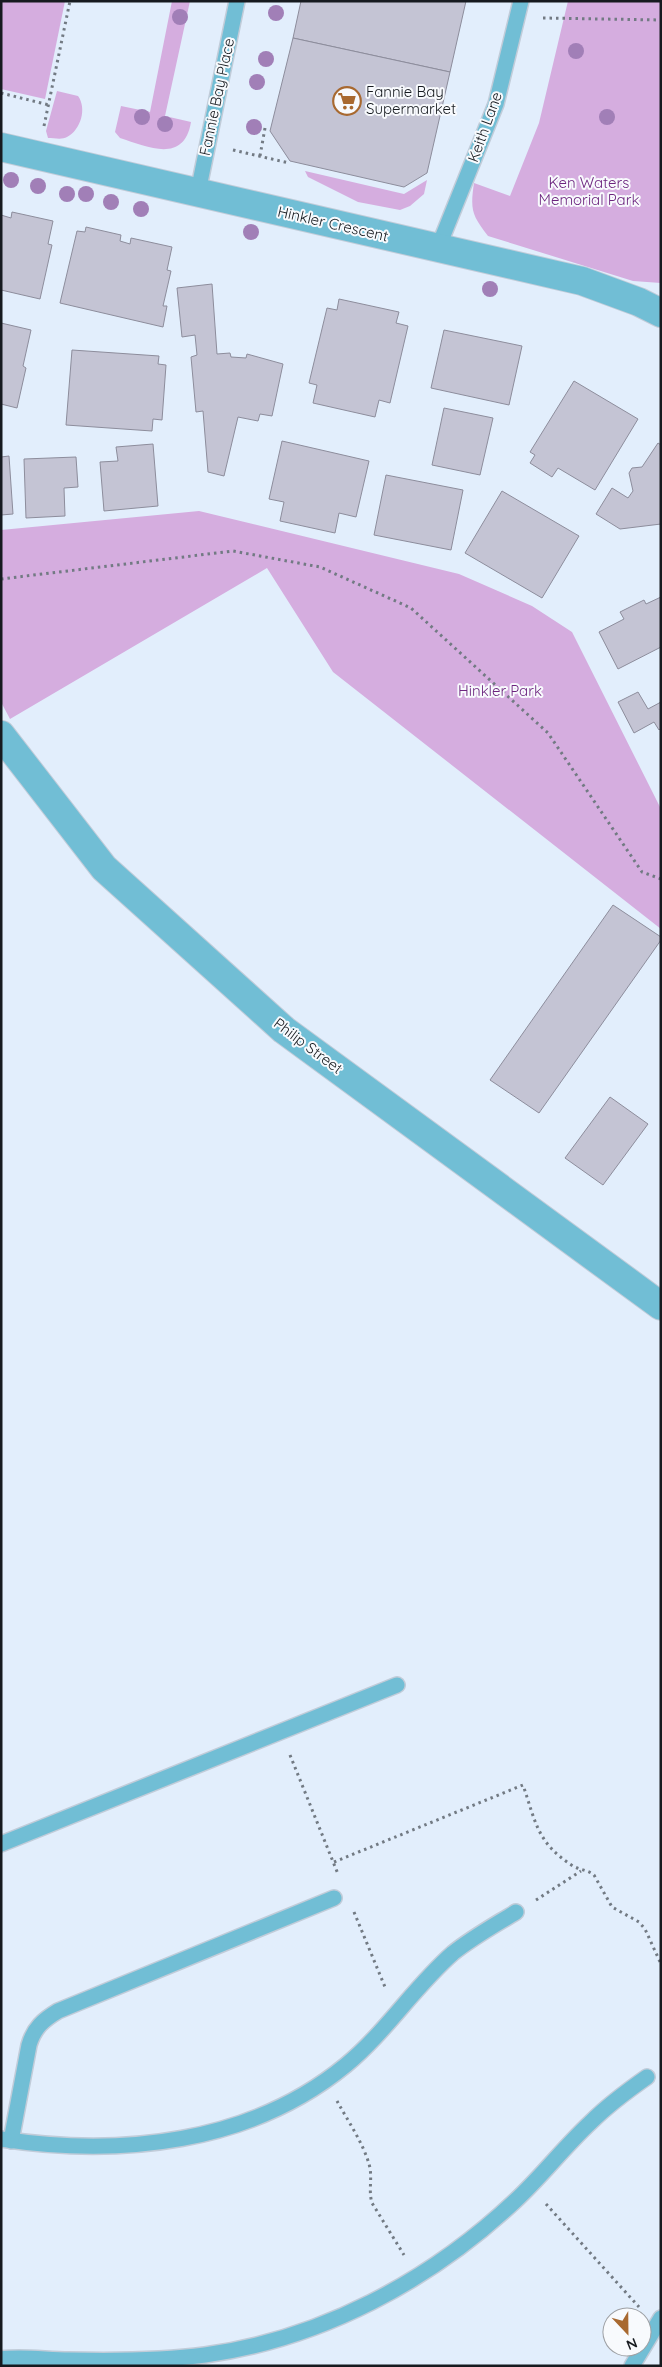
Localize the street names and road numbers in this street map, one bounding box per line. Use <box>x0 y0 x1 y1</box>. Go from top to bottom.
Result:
street label: Fannie Bay Place <box>195 36 238 157</box>
street label: Keith Lane <box>463 89 506 165</box>
street label: Hinkler Crescent <box>276 202 390 245</box>
street label: Philip Street <box>270 1013 347 1078</box>

